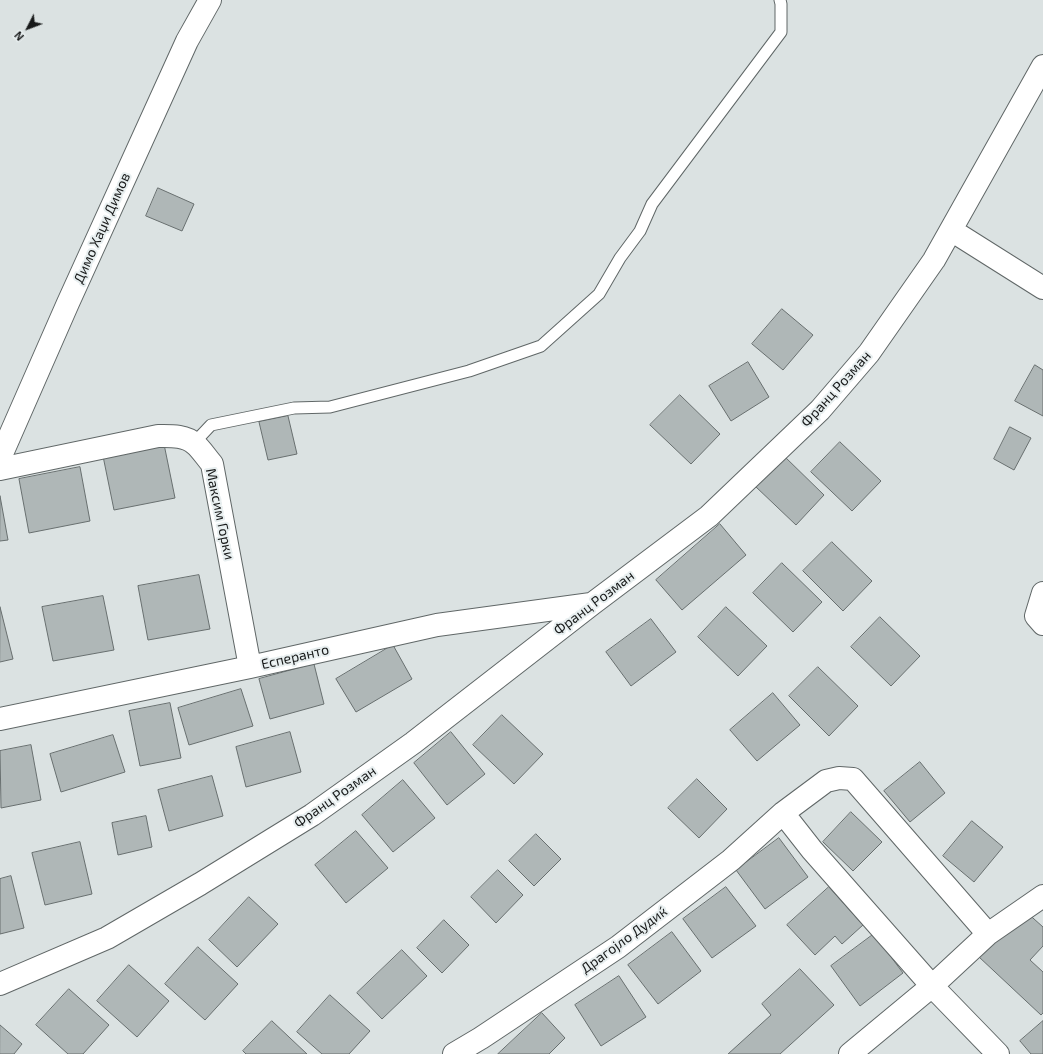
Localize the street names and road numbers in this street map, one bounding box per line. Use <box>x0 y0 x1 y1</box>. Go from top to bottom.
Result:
street label: Димо Хаџи Димов <box>70 170 134 286</box>
street label: Франц Розман <box>798 348 874 430</box>
street label: Максим Горки <box>202 467 238 561</box>
street label: Франц Розман <box>550 567 638 639</box>
street label: Есперанто <box>259 641 331 673</box>
street label: Франц Розман <box>291 762 379 832</box>
street label: Драгојло Дудиќ <box>577 903 671 977</box>

